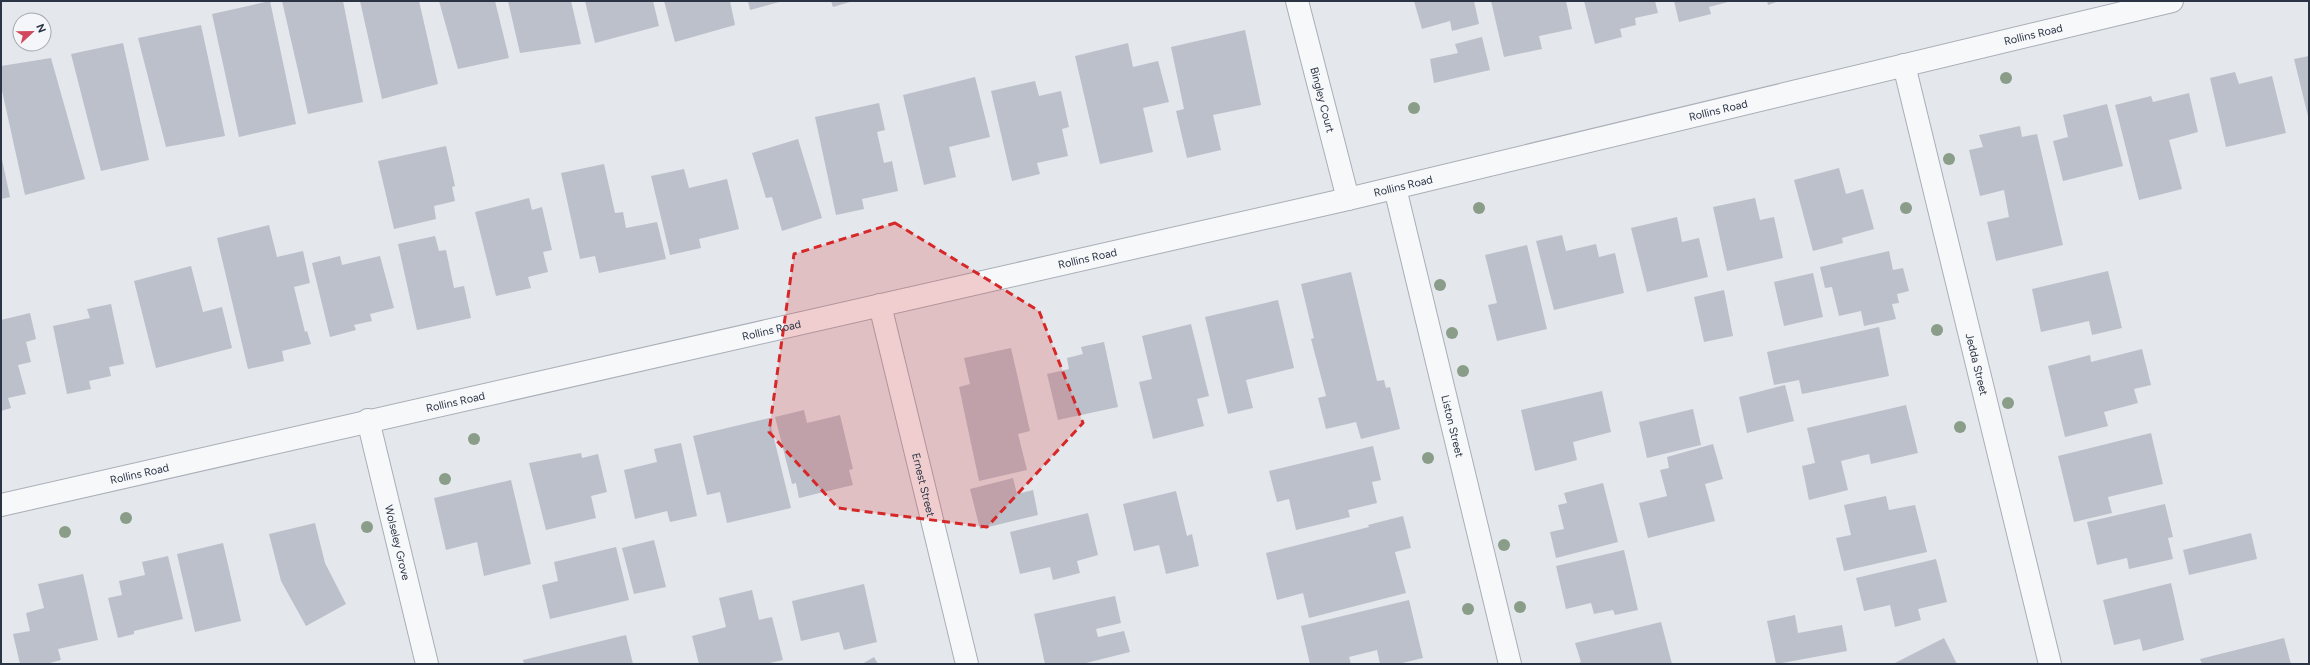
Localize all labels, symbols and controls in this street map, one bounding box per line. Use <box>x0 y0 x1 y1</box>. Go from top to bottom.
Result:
north arrow <box>12 12 52 52</box>
text: N <box>33 22 48 35</box>
street label: Rollins Road <box>2003 22 2064 48</box>
street label: Bingley Court <box>1307 66 1337 134</box>
street label: Rollins Road <box>1688 97 1749 124</box>
street label: Rollins Road <box>1373 173 1434 200</box>
street label: Rollins Road <box>1057 246 1118 272</box>
street label: Rollins Road <box>741 317 802 343</box>
street label: Jedda Street <box>1963 332 1990 397</box>
street label: Rollins Road <box>425 389 486 415</box>
street label: Liston Street <box>1438 394 1466 459</box>
street label: Ernest Street <box>909 452 937 518</box>
street label: Rollins Road <box>109 461 170 487</box>
street label: Wolseley Grove <box>382 504 412 581</box>

